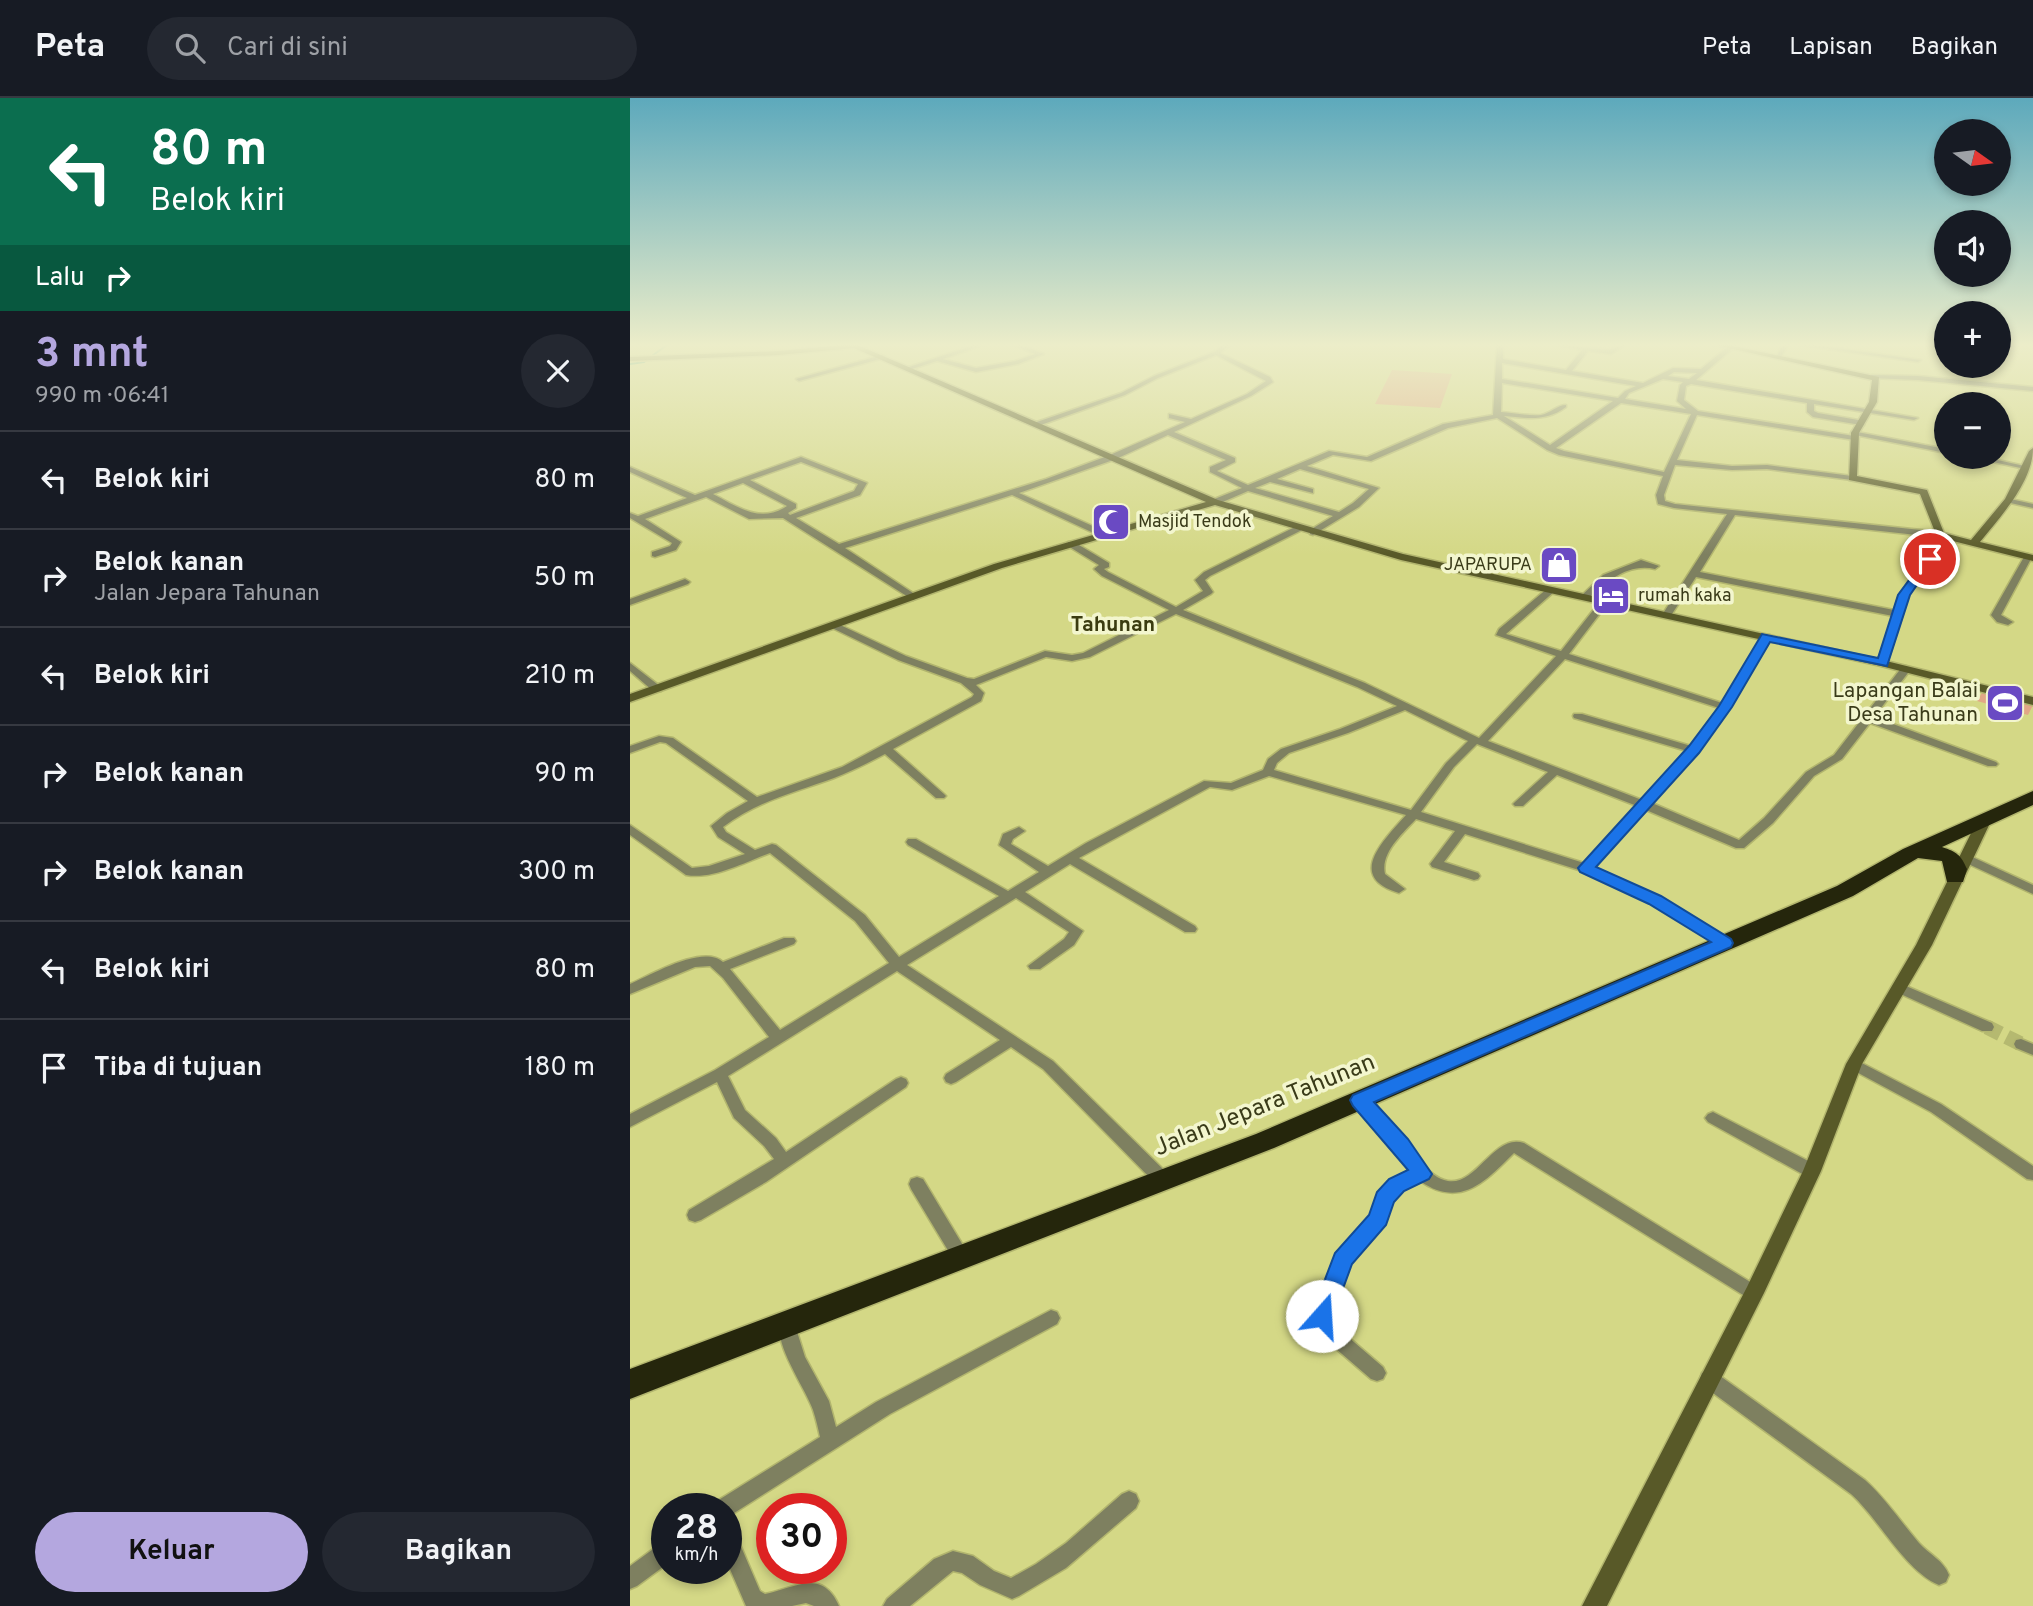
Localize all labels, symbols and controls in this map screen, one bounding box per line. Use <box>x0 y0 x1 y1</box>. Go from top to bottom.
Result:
search box <box>147 17 637 80</box>
text: Peta <box>35 27 105 69</box>
icon: search <box>171 29 209 67</box>
text: Cari di sini <box>227 32 348 65</box>
text: Peta <box>1702 33 1751 63</box>
text: Lapisan <box>1789 33 1873 63</box>
text: Bagikan <box>1911 33 1998 63</box>
north arrow <box>1934 119 2011 196</box>
map controls <box>1934 119 2011 469</box>
text: 80 m <box>150 121 267 183</box>
icon: left <box>35 126 126 217</box>
text: Belok kiri <box>150 182 285 222</box>
button: sound <box>1934 210 2011 287</box>
icon: right <box>99 259 137 297</box>
text: Lalu <box>35 262 85 295</box>
button: + <box>1934 301 2011 378</box>
text: 3 mnt <box>35 329 148 382</box>
button: close <box>521 334 595 408</box>
text: 990 m · 06:41 <box>35 382 169 411</box>
button: − <box>1934 392 2011 469</box>
icon: left <box>35 461 73 499</box>
text: Belok kiri <box>94 464 210 497</box>
text: 80 m <box>535 464 595 497</box>
mosque icon: Masjid Tendok <box>1090 501 1132 543</box>
place label: Masjid Tendok <box>1138 511 1251 534</box>
pin <box>1900 529 1960 589</box>
icon: arrive <box>1911 540 1949 578</box>
shop icon: JAPARUPA <box>1538 544 1580 586</box>
text: Belok kanan <box>94 547 244 580</box>
place label: JAPARUPA <box>1444 554 1532 577</box>
icon: right <box>35 559 73 597</box>
text: 50 m <box>534 562 595 595</box>
hotel icon: rumah kaka <box>1590 575 1632 617</box>
text: Jalan Jepara Tahunan <box>94 580 320 609</box>
place label: rumah kaka <box>1638 585 1731 608</box>
district label: Tahunan <box>1071 612 1155 639</box>
icon: left <box>35 657 73 695</box>
text: Belok kiri <box>94 660 210 693</box>
text: 210 m <box>525 660 595 693</box>
place label: Lapangan Balai Desa Tahunan <box>1832 678 1978 729</box>
sports icon: Lapangan Balai Desa Tahunan <box>1984 682 2026 724</box>
icon: right <box>35 755 73 793</box>
text: Belok kanan <box>94 758 244 791</box>
text: 90 m <box>535 758 595 791</box>
icon: right <box>35 853 73 891</box>
text: Belok kanan <box>94 856 244 889</box>
text: 300 m <box>518 856 595 889</box>
icon: left <box>35 951 73 989</box>
text: Belok kiri <box>94 954 210 987</box>
text: 80 m <box>535 954 595 987</box>
street label: Jalan Jepara Tahunan <box>1150 1048 1380 1164</box>
icon: arrive <box>35 1049 73 1087</box>
text: Tiba di tujuan <box>94 1052 262 1085</box>
text: 180 m <box>525 1052 595 1085</box>
position arrow <box>1285 1279 1359 1353</box>
speed limit sign: 30 <box>756 1493 847 1584</box>
text: 28 <box>675 1507 718 1551</box>
button: Keluar <box>35 1512 308 1592</box>
button: Bagikan <box>322 1512 595 1592</box>
text: km/h <box>675 1544 718 1567</box>

